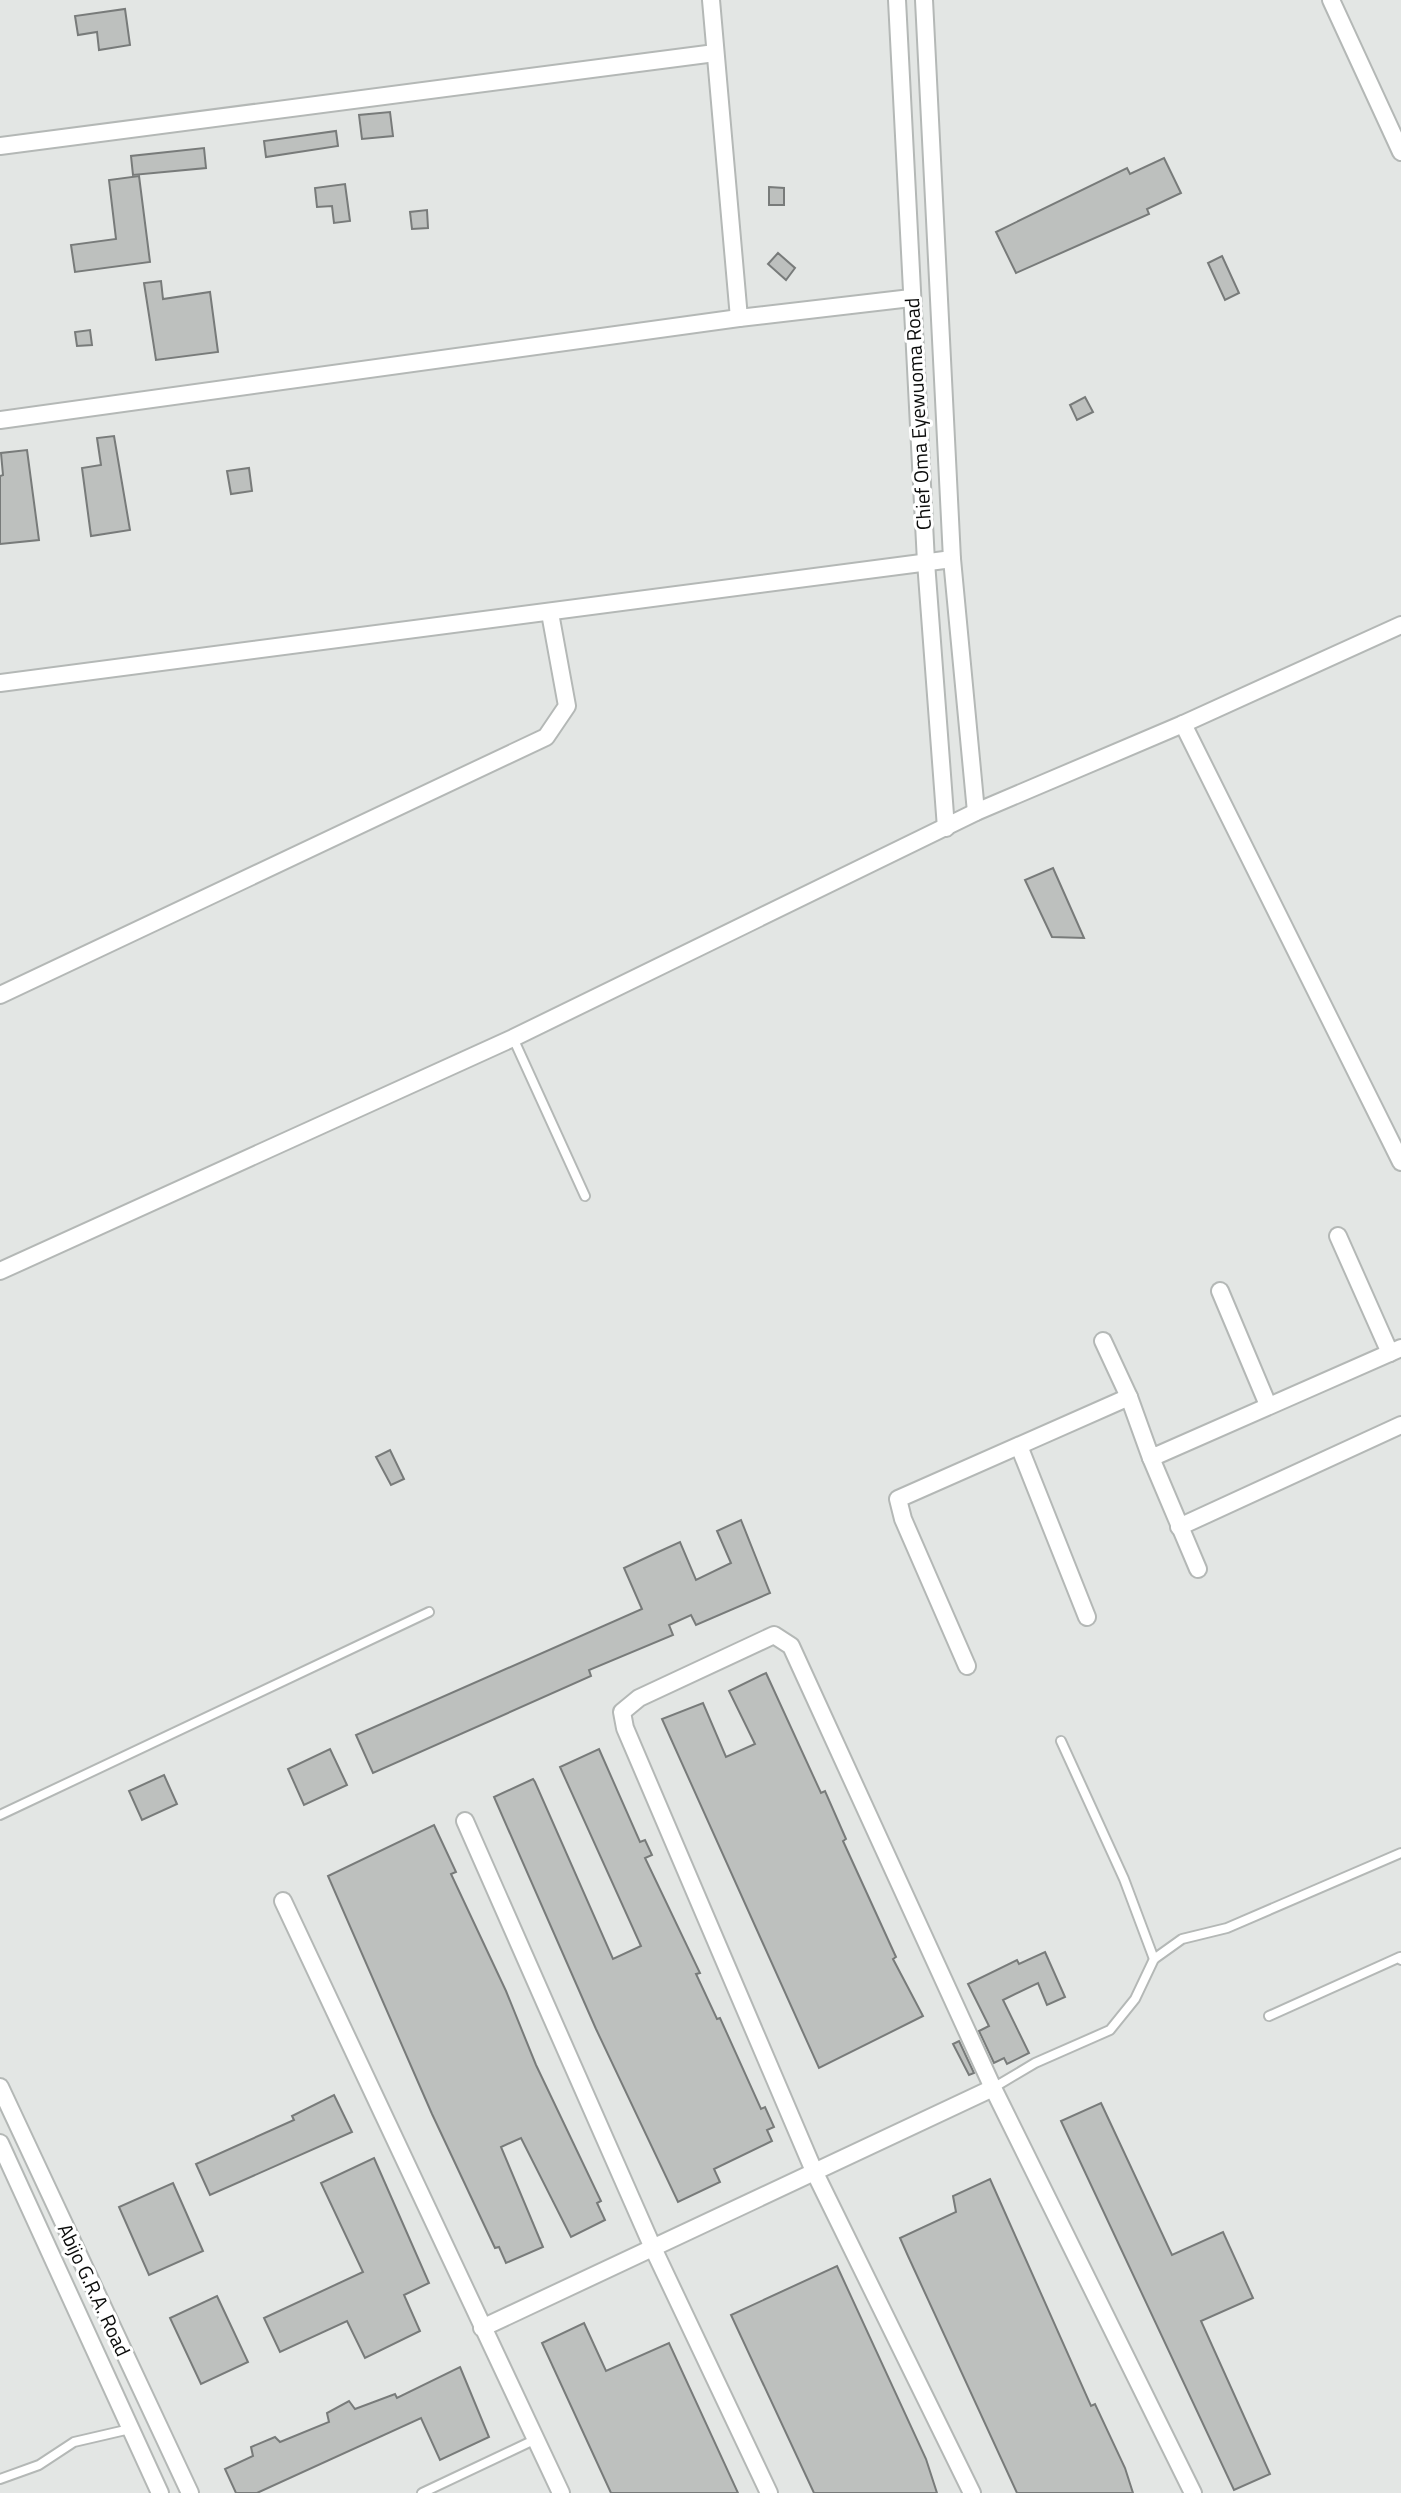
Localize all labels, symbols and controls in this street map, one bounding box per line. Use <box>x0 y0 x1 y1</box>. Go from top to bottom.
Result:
street label: Chief Oma Eyewuoma Road <box>896 297 939 531</box>
street label: Abijo G.R.A. Road <box>50 2218 139 2361</box>

